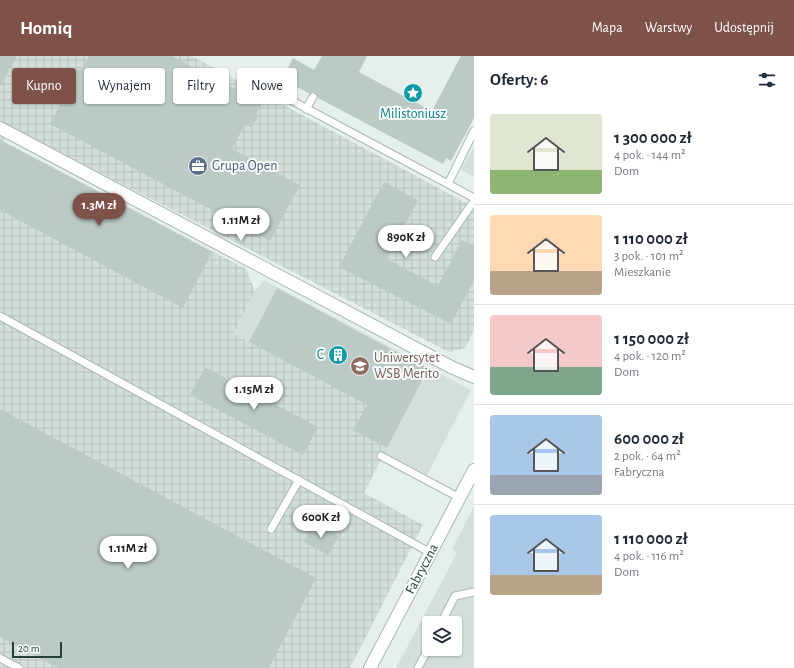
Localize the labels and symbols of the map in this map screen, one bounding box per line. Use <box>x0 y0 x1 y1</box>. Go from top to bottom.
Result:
place icon: Milistoniusz <box>402 82 424 104</box>
place label: Milistoniusz <box>380 107 446 121</box>
office icon: Grupa Open <box>187 155 209 177</box>
place label: Grupa Open <box>212 159 277 173</box>
pin: 1.3M zł <box>62 193 136 227</box>
pin: 1.11M zł <box>200 208 282 242</box>
pin: 890K zł <box>369 225 443 259</box>
building icon: C <box>327 344 349 366</box>
place label: C <box>317 348 324 362</box>
place label: Uniwersytet WSB Merito <box>374 351 440 381</box>
school or university icon: Uniwersytet WSB Merito <box>349 355 371 377</box>
pin: 1.15M zł <box>213 377 295 411</box>
pin: 600K zł <box>284 505 358 539</box>
pin: 1.11M zł <box>87 536 169 570</box>
street label: Fabryczna <box>403 541 441 596</box>
scale bar <box>12 640 62 659</box>

